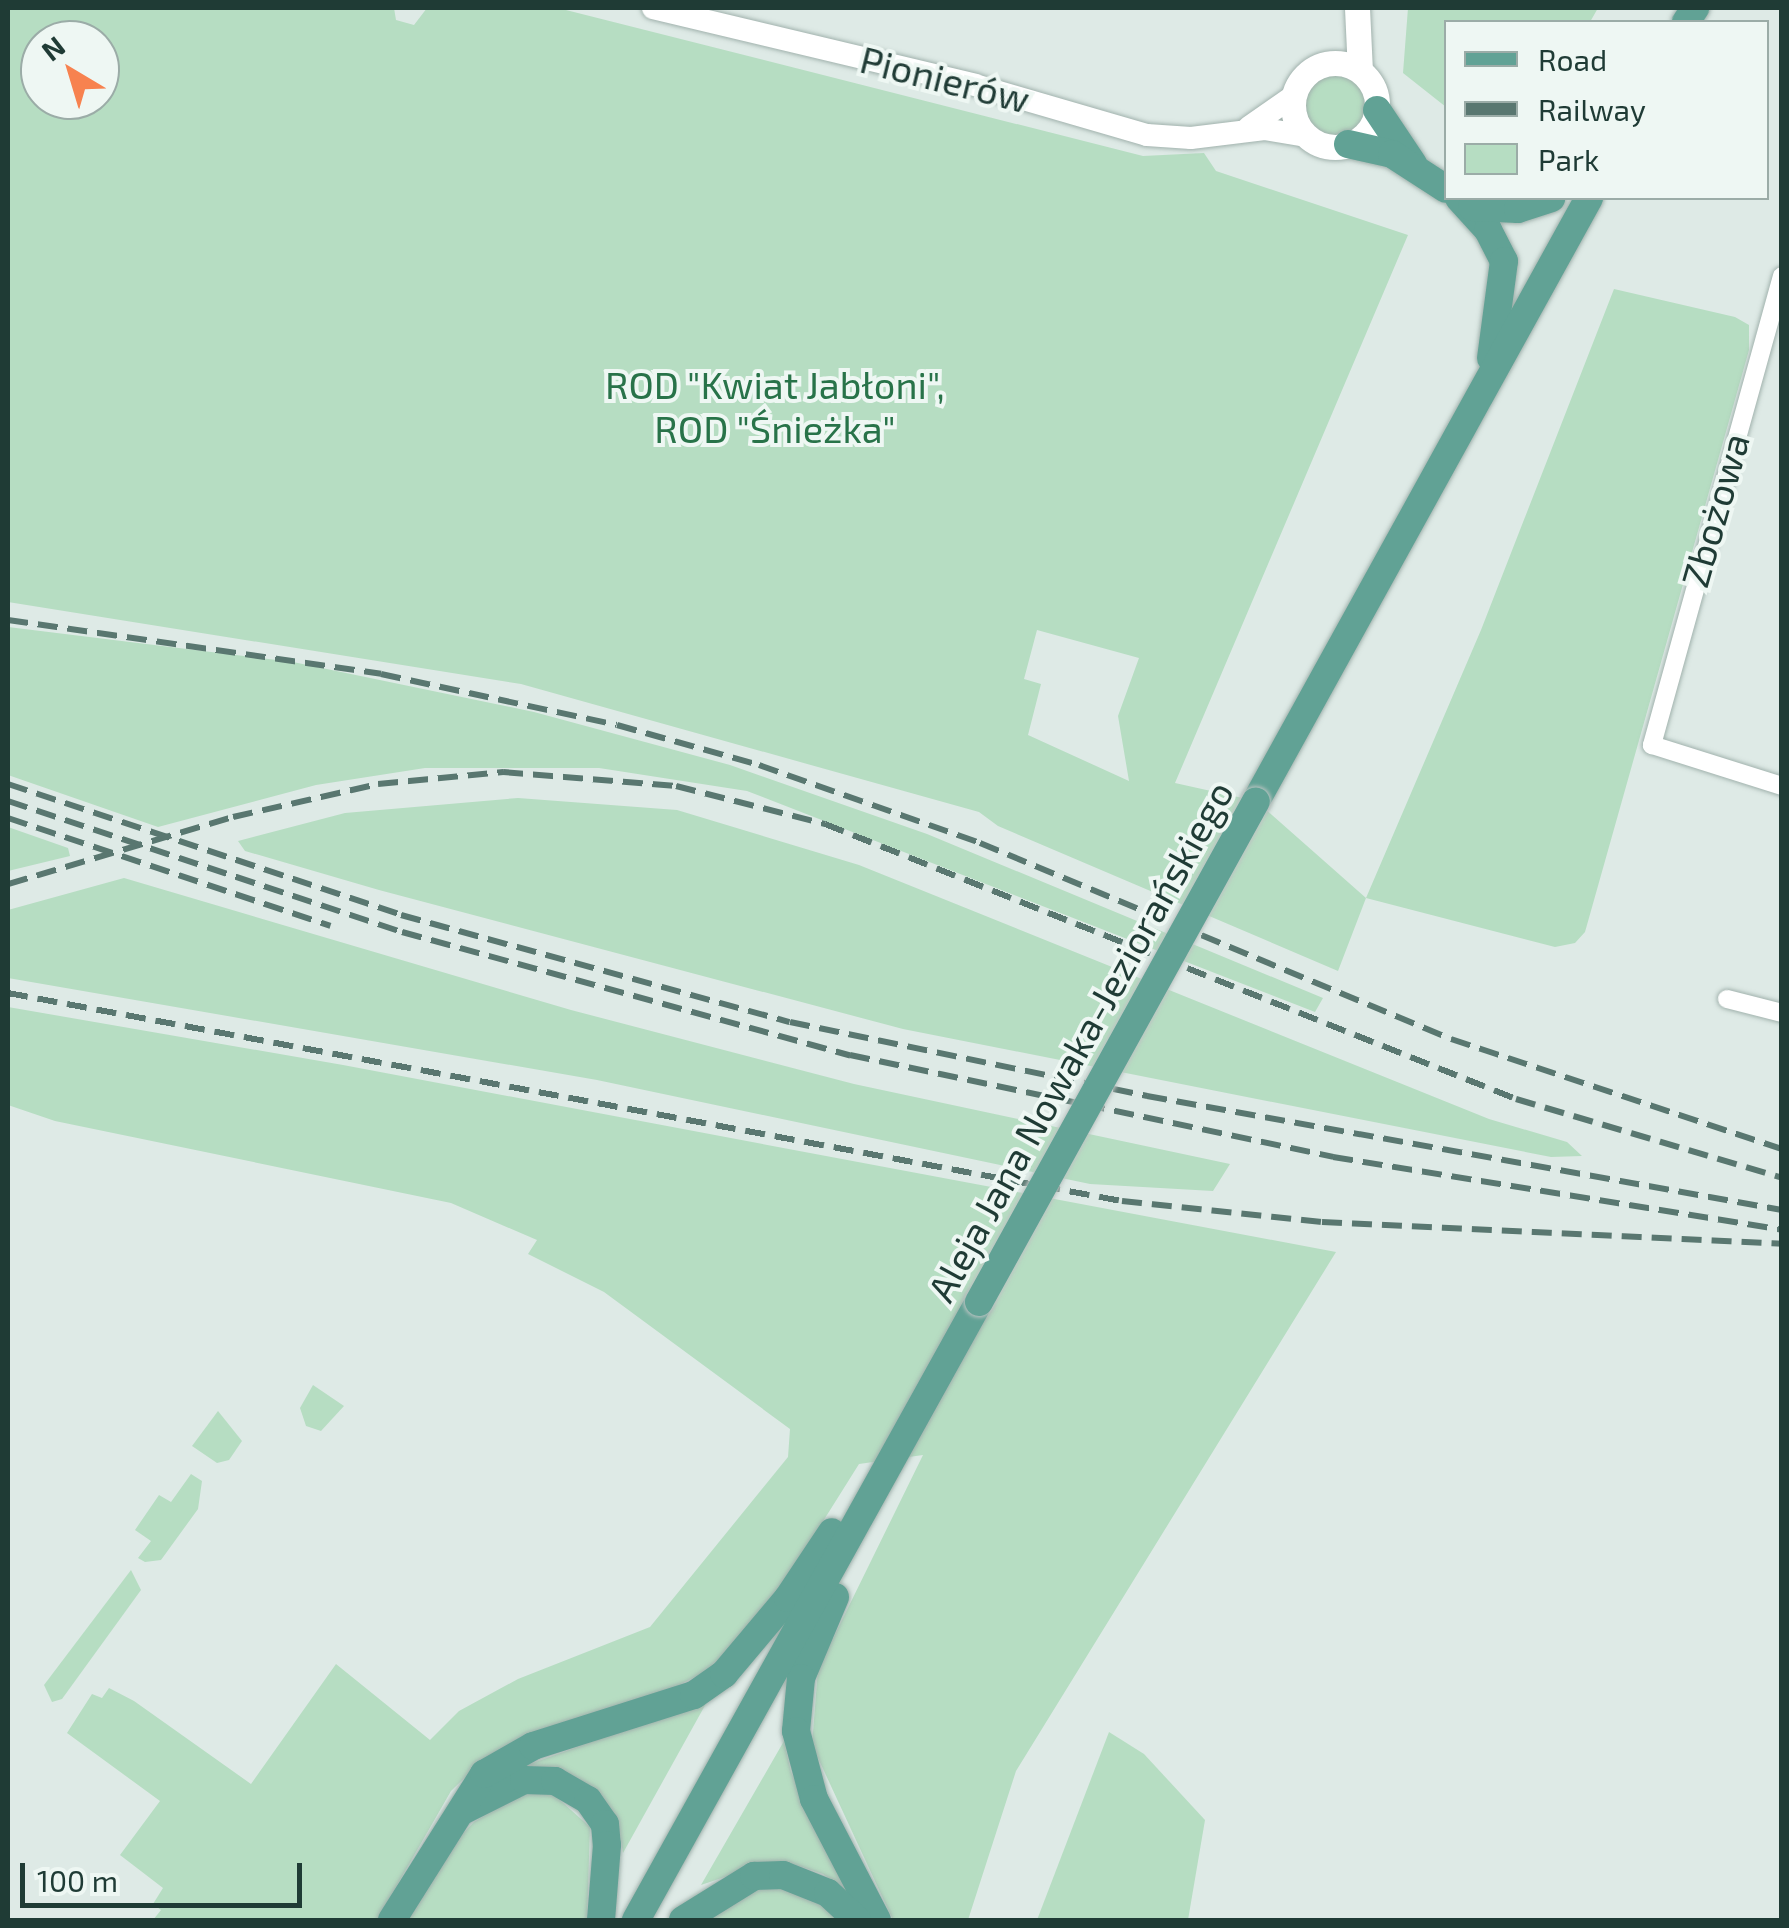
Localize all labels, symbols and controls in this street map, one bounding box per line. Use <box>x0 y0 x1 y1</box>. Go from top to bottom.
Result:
north arrow <box>20 20 120 120</box>
legend <box>1444 20 1769 200</box>
text: N <box>34 28 71 68</box>
street label: Pionierów <box>856 36 1034 122</box>
text: Road <box>1538 41 1607 77</box>
text: Railway <box>1538 91 1646 127</box>
text: Park <box>1538 141 1599 177</box>
park label: ROD "Kwiat Jabłoni", ROD "Śnieżka" <box>604 362 946 452</box>
street label: Zbożowa <box>1671 428 1759 592</box>
street label: Aleja Jana Nowaka-Jeziorańskiego <box>917 773 1243 1309</box>
scale bar <box>25 1843 308 1905</box>
text: 100 m <box>37 1862 118 1898</box>

